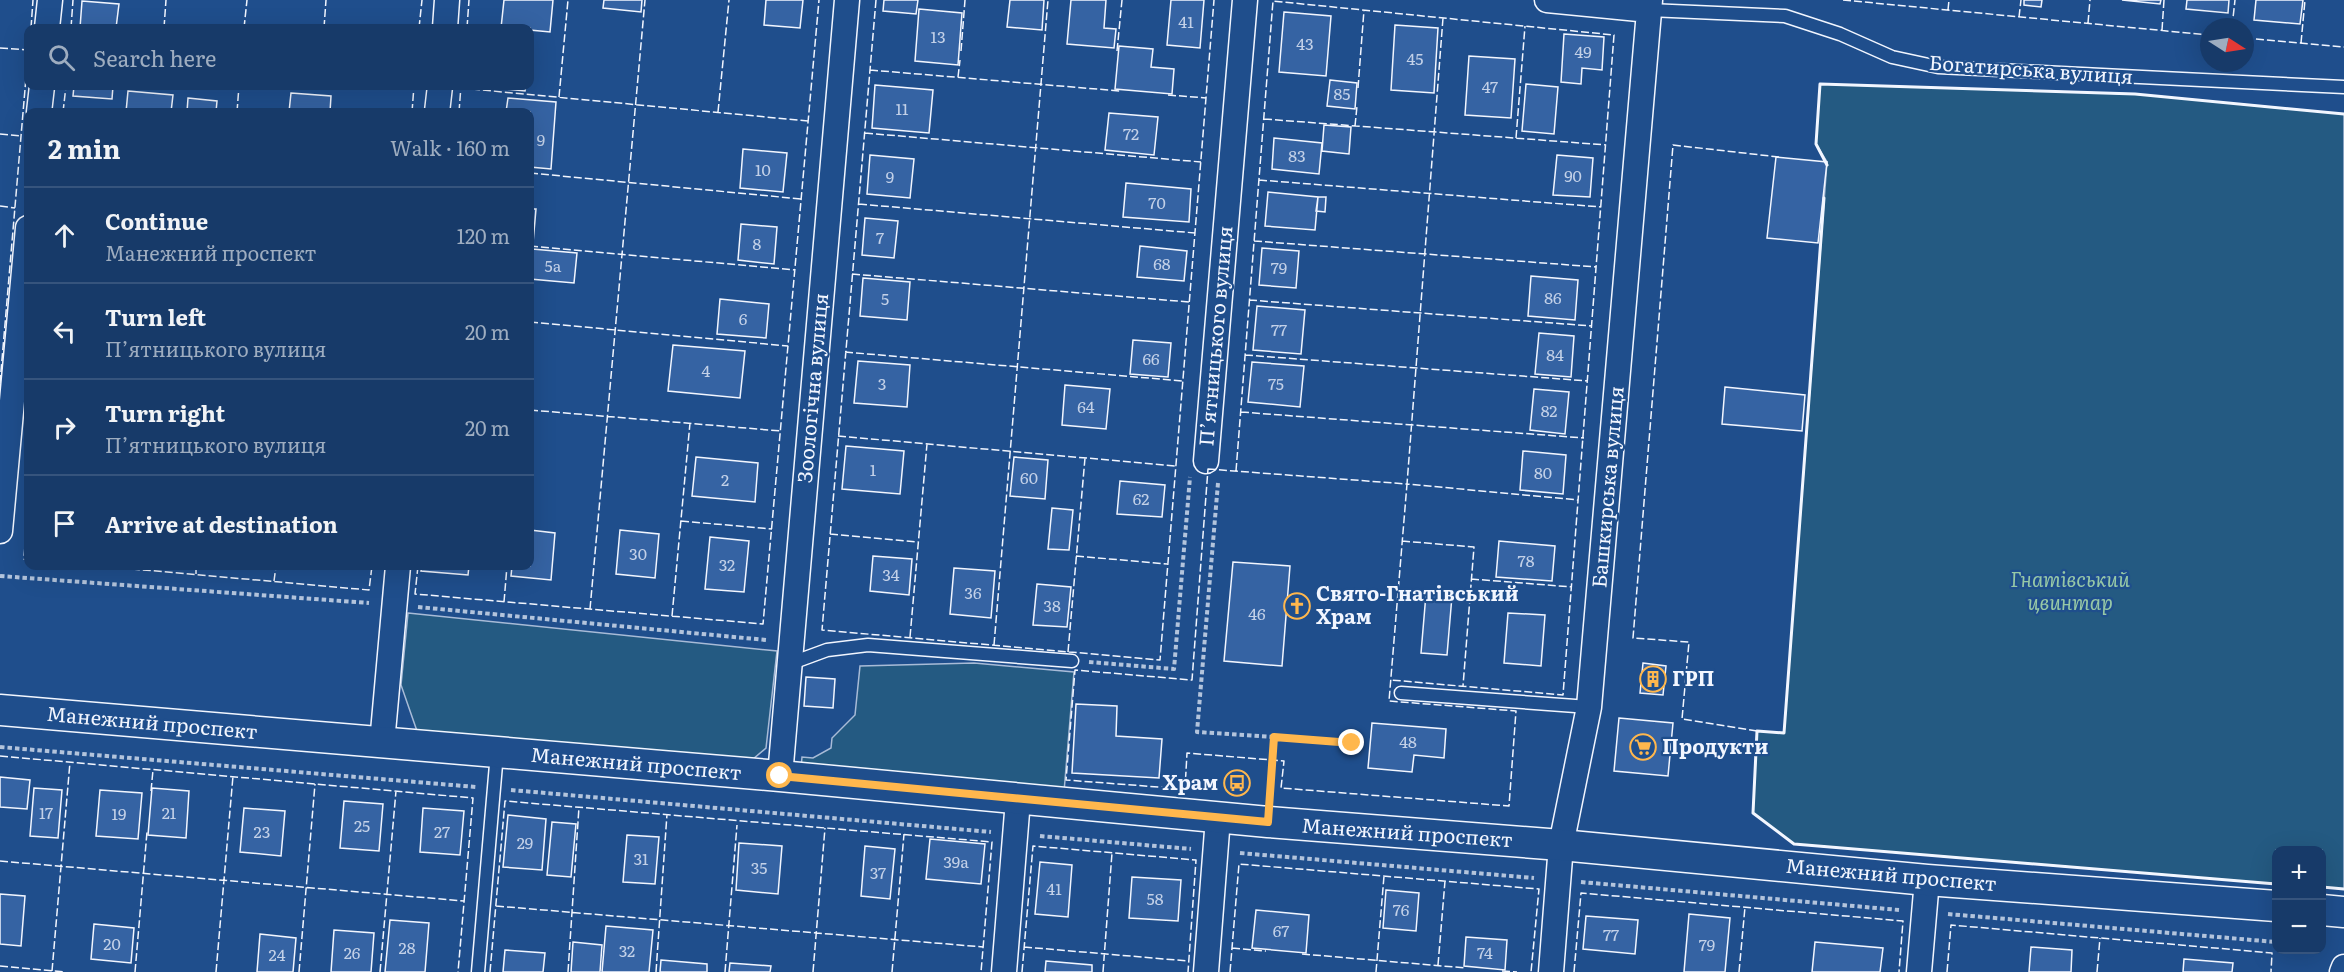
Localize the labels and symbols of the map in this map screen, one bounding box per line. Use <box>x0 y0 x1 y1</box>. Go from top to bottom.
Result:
house number: 41 <box>1178 9 1194 33</box>
north arrow <box>2200 18 2254 72</box>
house number: 13 <box>930 24 946 48</box>
house number: 43 <box>1296 31 1314 55</box>
house number: 49 <box>1574 39 1592 63</box>
house number: 45 <box>1407 46 1423 70</box>
street label: Богатирська вулиця <box>1928 46 2134 90</box>
house number: 47 <box>1482 74 1498 98</box>
house number: 85 <box>1334 81 1350 105</box>
house number: 11 <box>895 96 909 120</box>
house number: 72 <box>1123 121 1139 145</box>
house number: 9 <box>537 127 545 151</box>
house number: 83 <box>1288 143 1306 167</box>
house number: 10 <box>755 157 771 181</box>
house number: 90 <box>1564 163 1582 187</box>
house number: 9 <box>886 164 894 188</box>
house number: 70 <box>1148 190 1166 214</box>
street label: П’ятницького вулиця <box>1189 224 1239 447</box>
house number: 7 <box>876 225 884 249</box>
house number: 8 <box>753 231 762 255</box>
house number: 68 <box>1153 251 1171 275</box>
house number: 5а <box>545 253 562 277</box>
house number: 79 <box>1271 255 1287 279</box>
house number: 86 <box>1544 285 1562 309</box>
house number: 5 <box>881 286 889 310</box>
street label: Зоологічна вулиця <box>788 292 834 484</box>
house number: 6 <box>739 306 748 330</box>
house number: 77 <box>1271 317 1287 341</box>
house number: 84 <box>1546 342 1564 366</box>
house number: 66 <box>1142 346 1160 370</box>
house number: 4 <box>702 358 711 382</box>
house number: 3 <box>878 371 886 395</box>
house number: 75 <box>1268 371 1284 395</box>
street label: Башкирська вулиця <box>1582 385 1630 589</box>
house number: 64 <box>1077 394 1095 418</box>
house number: 82 <box>1541 398 1557 422</box>
house number: 1 <box>870 457 877 481</box>
house number: 80 <box>1534 460 1552 484</box>
house number: 60 <box>1020 465 1038 489</box>
house number: 2 <box>721 467 729 491</box>
house number: 62 <box>1133 486 1149 510</box>
house number: 30 <box>629 541 647 565</box>
house number: 78 <box>1518 548 1535 572</box>
house number: 32 <box>719 552 735 576</box>
house number: 34 <box>882 562 900 586</box>
park label: Гнатівський цвинтар <box>2010 563 2130 616</box>
place label: Свято-Гнатівський Храм <box>1316 577 1519 630</box>
house number: 36 <box>964 580 982 604</box>
church icon: Свято-Гнатівський Храм <box>1282 591 1312 621</box>
house number: 38 <box>1043 593 1061 617</box>
house number: 46 <box>1248 601 1266 625</box>
place label: ГРП <box>1672 662 1714 692</box>
building icon: ГРП <box>1638 664 1668 694</box>
street label: Манежний проспект <box>46 697 259 745</box>
route end <box>1338 729 1364 755</box>
house number: 48 <box>1399 729 1417 753</box>
place label: Продукти <box>1662 730 1769 760</box>
supermarket icon: Продукти <box>1628 732 1658 762</box>
street label: Манежний проспект <box>530 738 743 786</box>
route start <box>766 762 792 788</box>
place label: Храм <box>1163 766 1218 796</box>
bus stop icon: Храм <box>1222 768 1252 798</box>
house number: 17 <box>39 800 53 824</box>
house number: 21 <box>162 800 177 824</box>
house number: 19 <box>112 801 126 825</box>
street label: Манежний проспект <box>1301 809 1514 853</box>
house number: 25 <box>354 813 370 837</box>
house number: 23 <box>254 819 270 843</box>
house number: 27 <box>434 819 450 843</box>
house number: 29 <box>517 830 533 854</box>
house number: 31 <box>633 846 649 870</box>
house number: 39а <box>943 849 969 873</box>
street label: Манежний проспект <box>1785 849 1998 897</box>
house number: 35 <box>751 855 767 879</box>
house number: 37 <box>870 860 886 884</box>
house number: 41 <box>1046 876 1062 900</box>
house number: 58 <box>1147 886 1164 910</box>
house number: 76 <box>1393 897 1410 921</box>
house number: 67 <box>1273 918 1289 942</box>
house number: 77 <box>1603 922 1619 946</box>
house number: 20 <box>103 931 121 955</box>
house number: 79 <box>1699 932 1715 956</box>
house number: 28 <box>399 935 416 959</box>
house number: 32 <box>619 938 635 962</box>
house number: 26 <box>344 940 361 964</box>
house number: 74 <box>1477 940 1493 964</box>
house number: 24 <box>269 942 286 966</box>

